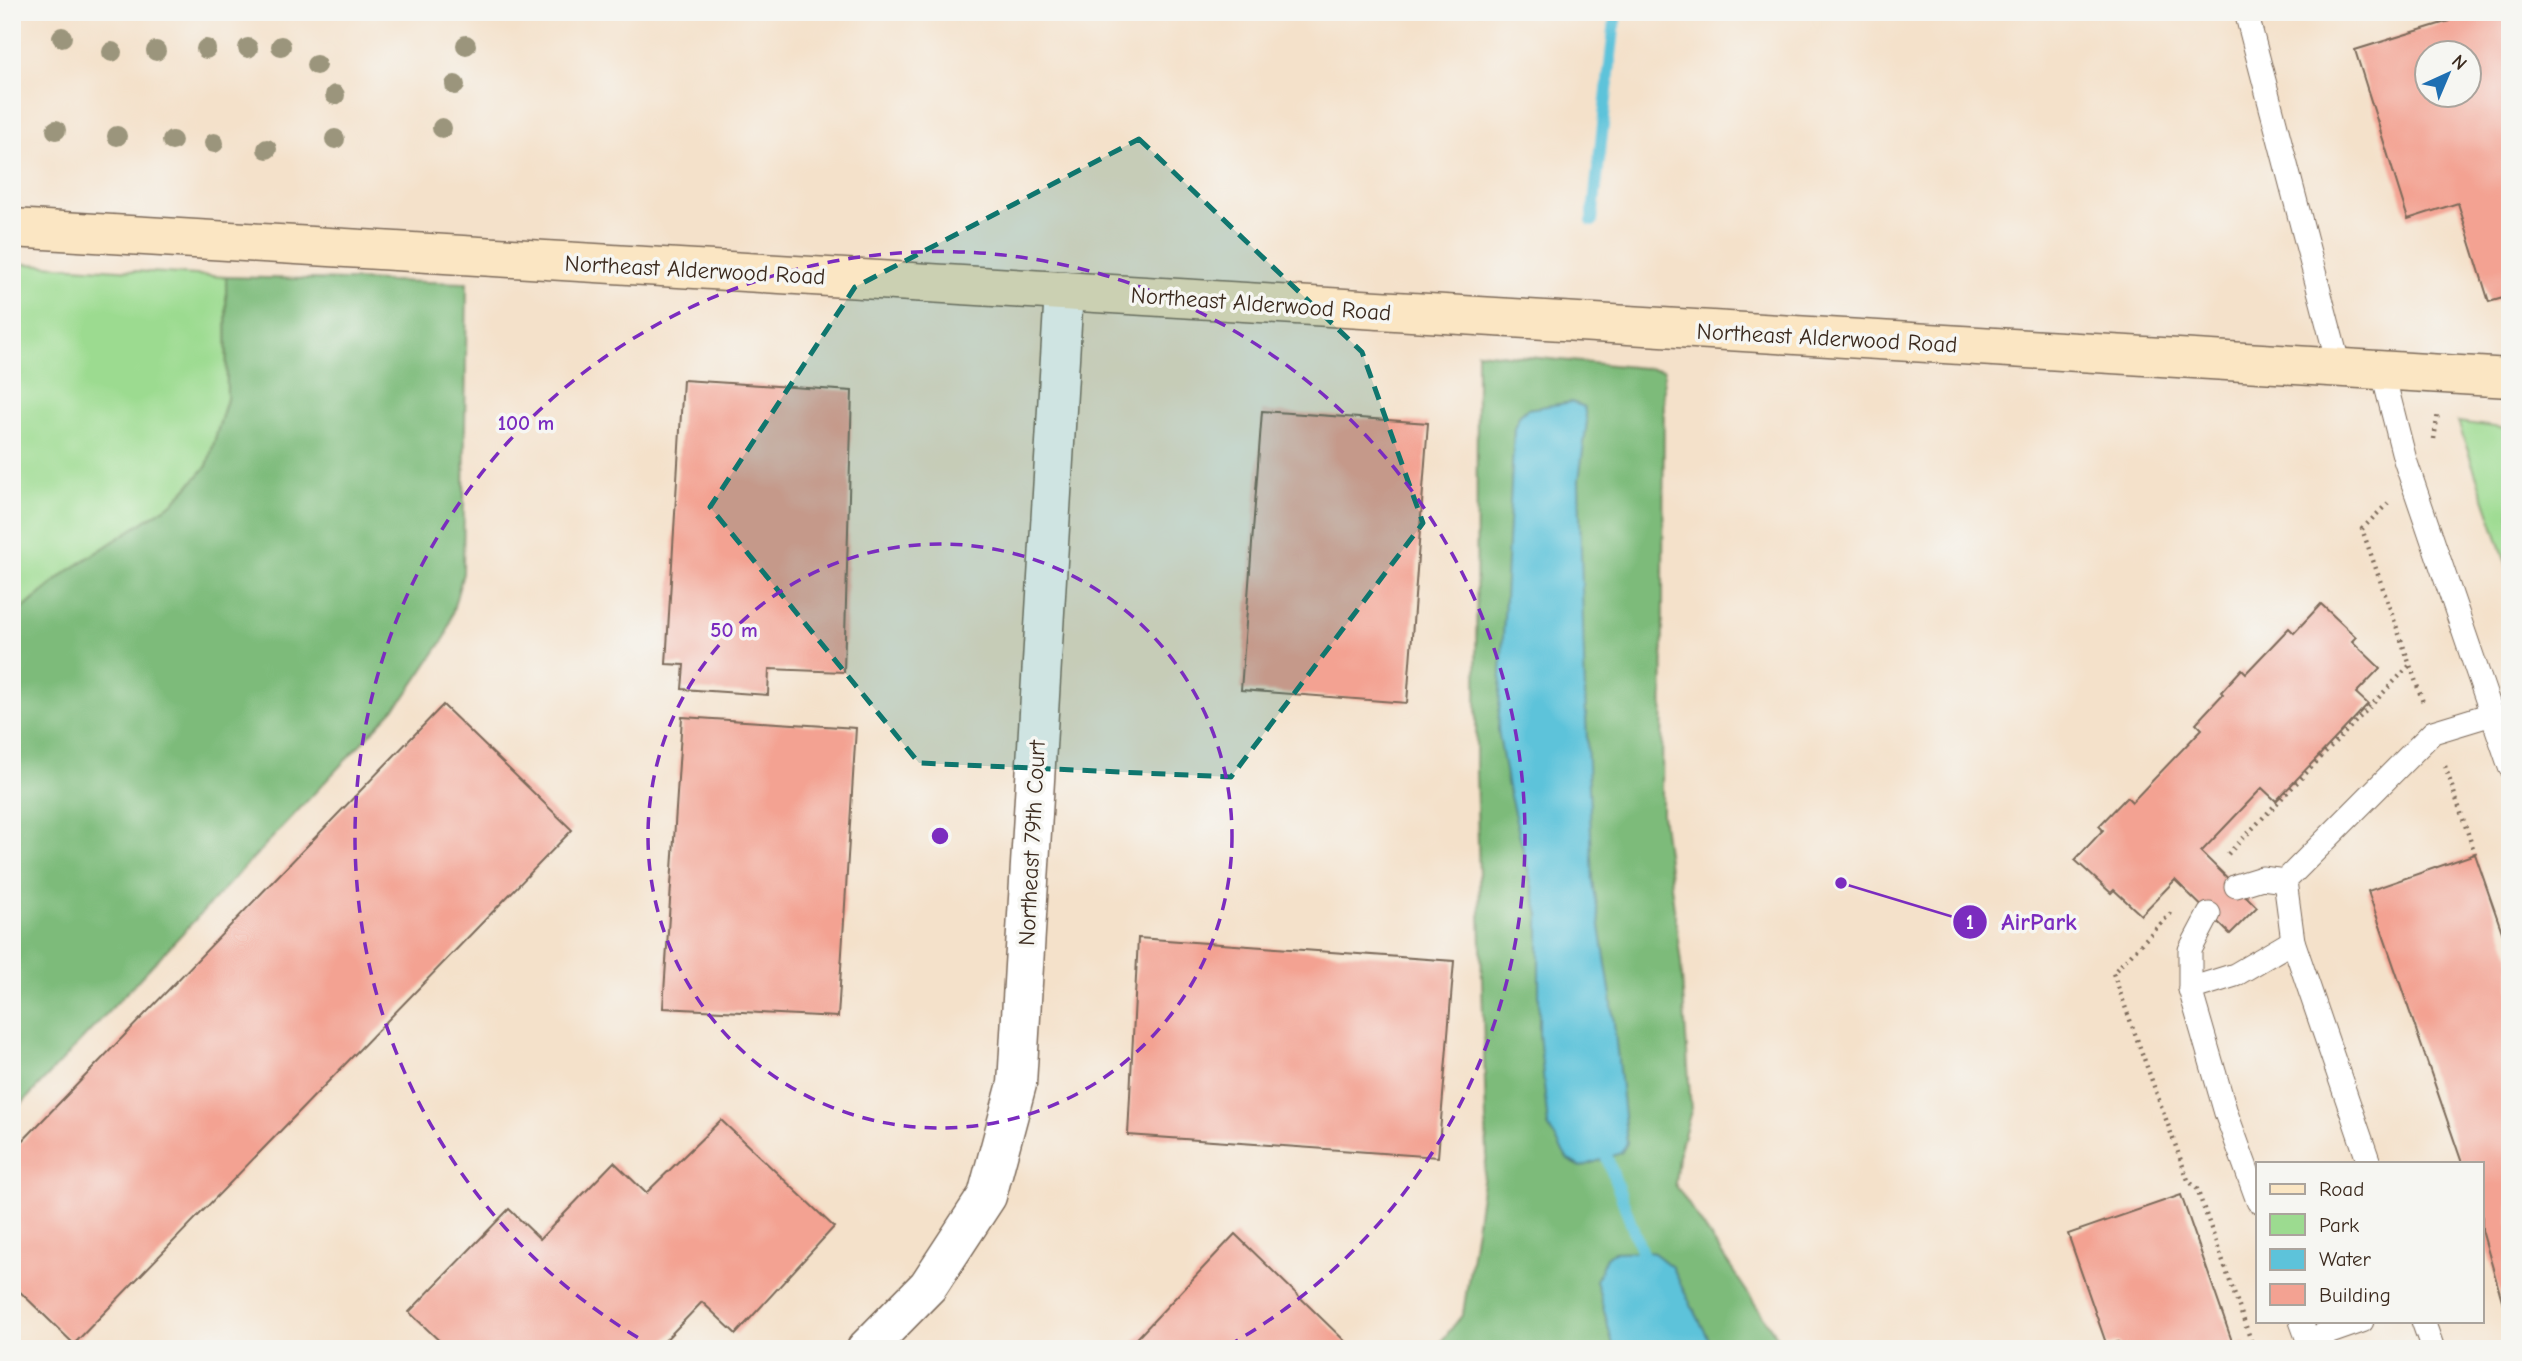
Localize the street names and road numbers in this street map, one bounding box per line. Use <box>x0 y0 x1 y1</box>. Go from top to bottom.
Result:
street label: Northeast Alderwood Road <box>564 250 826 290</box>
street label: Northeast Alderwood Road <box>1130 281 1392 327</box>
street label: Northeast Alderwood Road <box>1696 318 1958 358</box>
street label: Northeast 79th Court <box>1013 738 1051 947</box>

